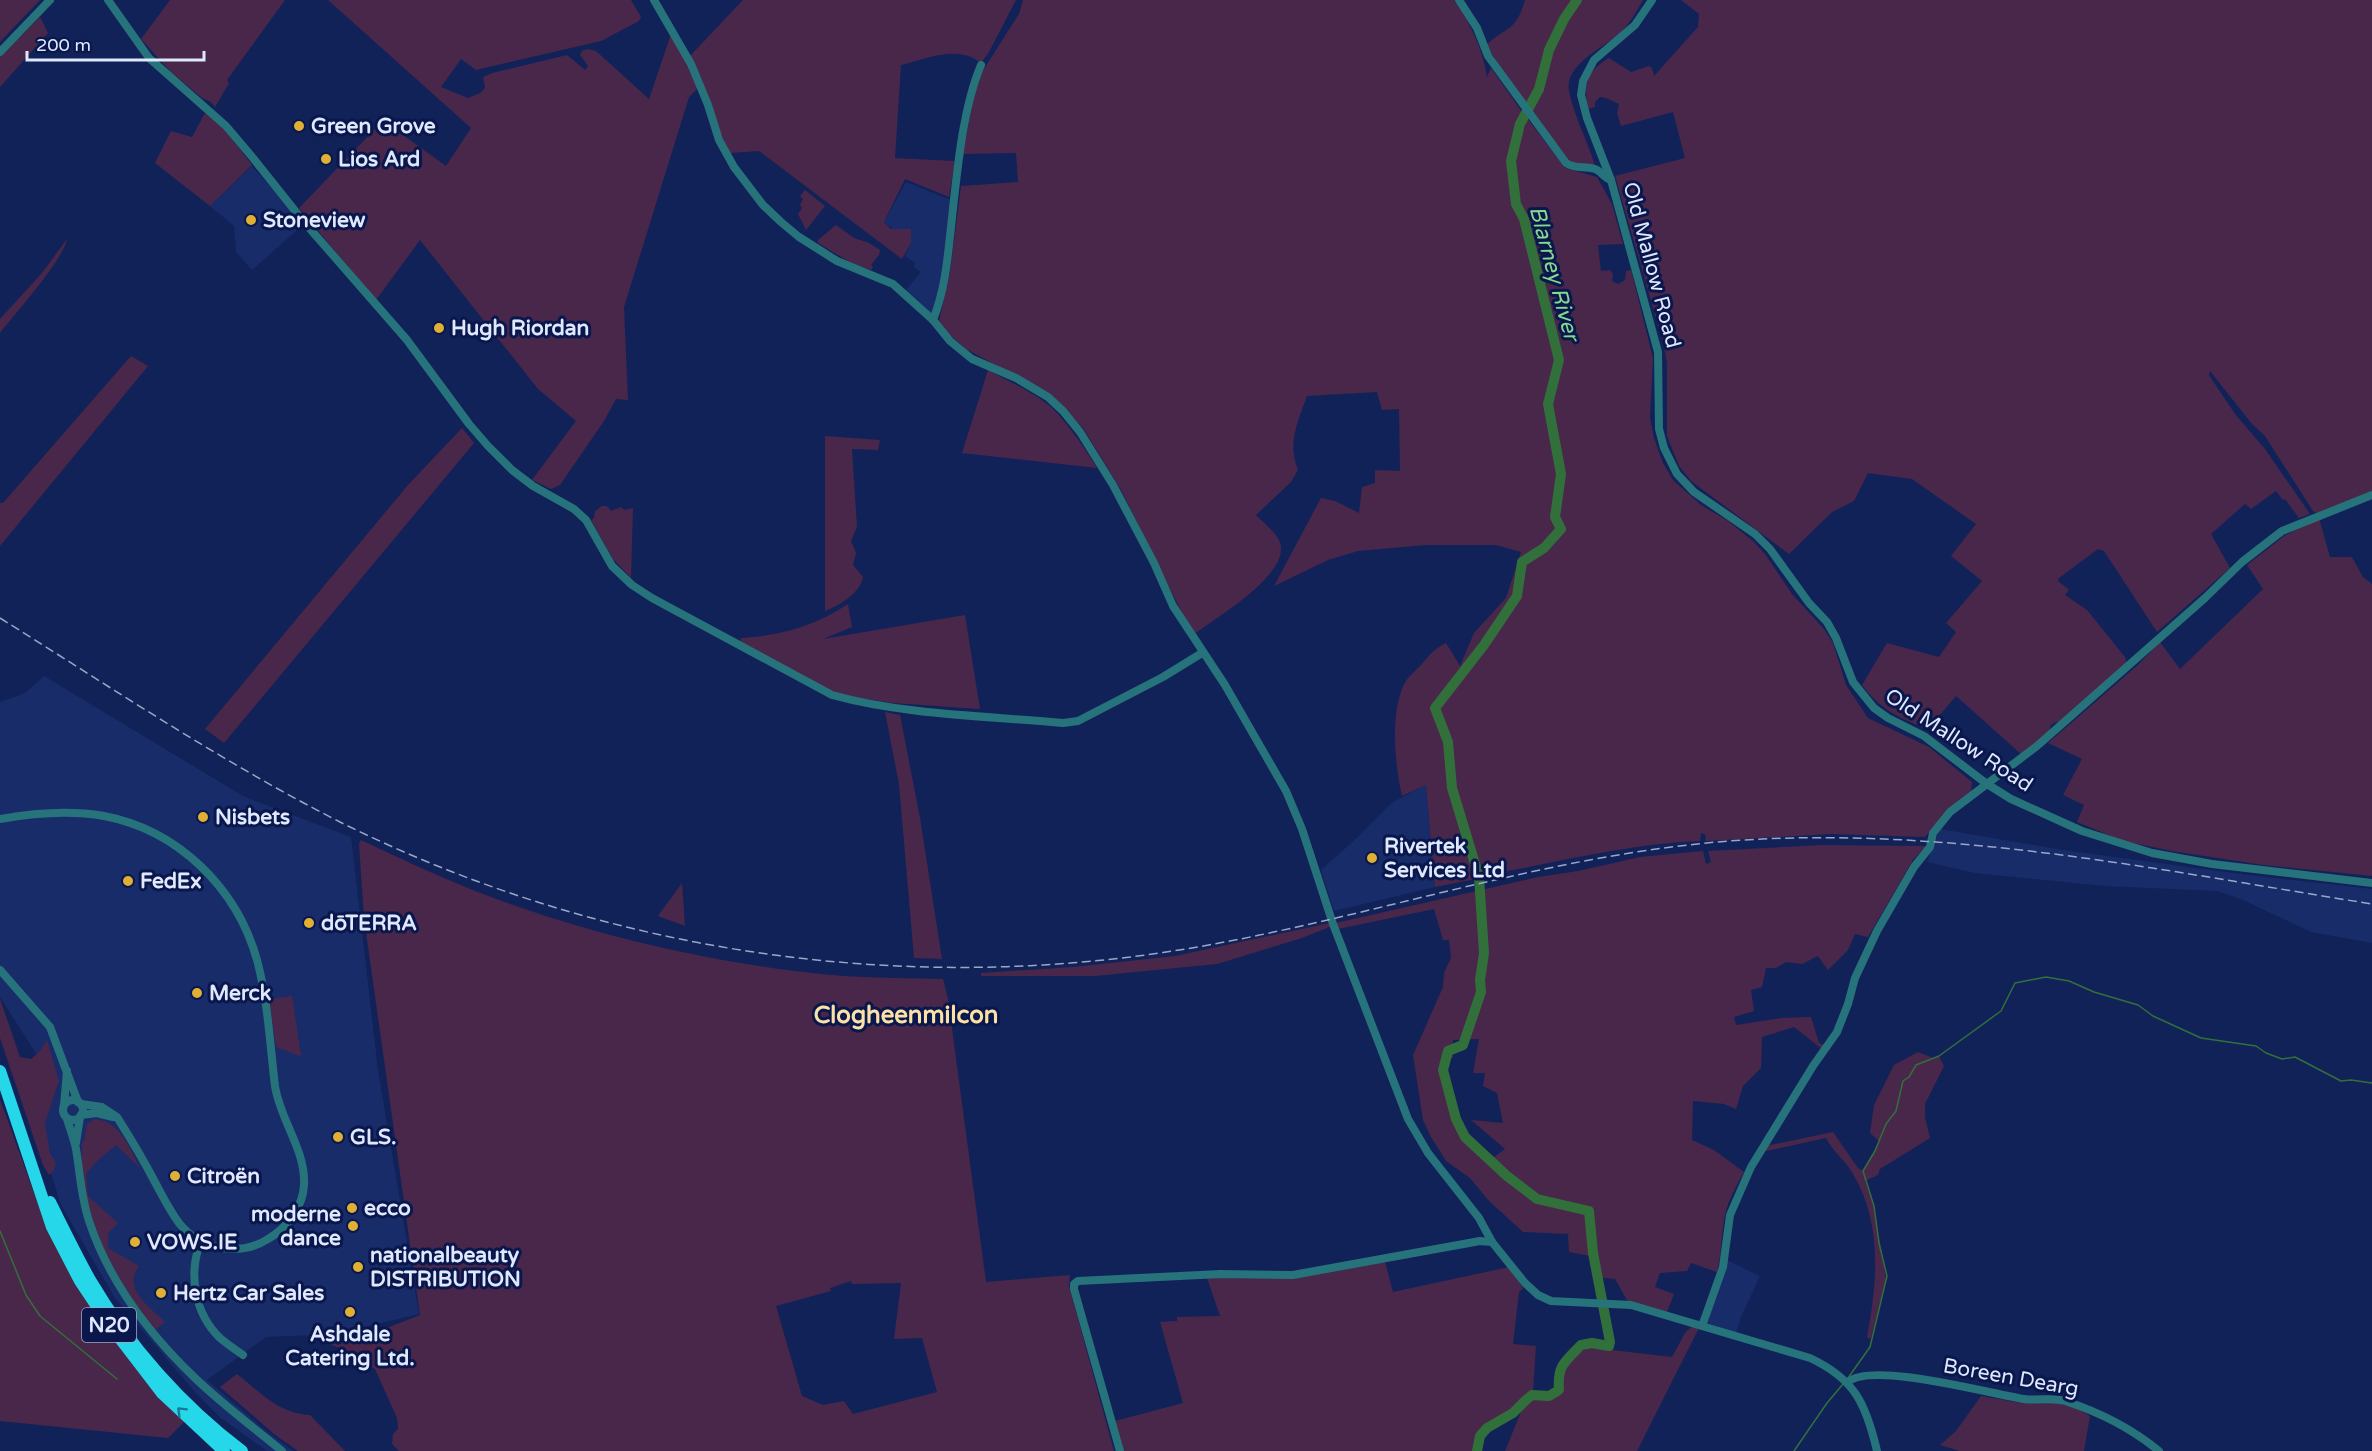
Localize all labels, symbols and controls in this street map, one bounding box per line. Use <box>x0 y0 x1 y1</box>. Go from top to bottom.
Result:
scale bar <box>27 24 204 62</box>
text: 200 m <box>36 34 91 56</box>
place label: Green Grove <box>311 114 436 139</box>
marker: Green Grove <box>292 119 306 133</box>
place label: Lios Ard <box>338 147 420 172</box>
marker: Lios Ard <box>319 152 333 166</box>
street label: Old Mallow Road <box>1617 179 1686 351</box>
water label: Blarney River <box>1524 203 1585 346</box>
place label: Stoneview <box>263 208 366 233</box>
marker: Stoneview <box>244 213 258 227</box>
place label: Hugh Riordan <box>451 316 589 341</box>
marker: Hugh Riordan <box>432 321 446 335</box>
street label: Old Mallow Road <box>1880 683 2037 797</box>
place label: Nisbets <box>215 805 290 830</box>
marker: Nisbets <box>196 810 210 824</box>
place label: Rivertek Services Ltd <box>1384 834 1505 883</box>
marker: Rivertek Services Ltd <box>1365 851 1379 865</box>
place label: FedEx <box>140 869 202 894</box>
marker: FedEx <box>121 874 135 888</box>
place label: dōTERRA <box>321 911 417 936</box>
marker: dōTERRA <box>302 916 316 930</box>
place label: Merck <box>209 981 272 1006</box>
marker: Merck <box>190 986 204 1000</box>
district label: Clogheenmilcon <box>814 1001 998 1030</box>
place label: GLS. <box>350 1125 396 1150</box>
marker: GLS. <box>331 1130 345 1144</box>
place label: Citroën <box>187 1164 260 1189</box>
marker: Citroën <box>168 1169 182 1183</box>
place label: ecco <box>364 1196 411 1221</box>
marker: ecco <box>345 1201 359 1215</box>
place label: moderne dance <box>251 1202 341 1251</box>
marker: moderne dance <box>346 1219 360 1233</box>
place label: VOWS.IE <box>147 1230 237 1255</box>
marker: VOWS.IE <box>128 1235 142 1249</box>
place label: nationalbeauty DISTRIBUTION <box>370 1243 521 1292</box>
marker: nationalbeauty DISTRIBUTION <box>351 1260 365 1274</box>
place label: Hertz Car Sales <box>173 1281 324 1306</box>
marker: Hertz Car Sales <box>154 1286 168 1300</box>
marker: Ashdale Catering Ltd. <box>343 1305 357 1319</box>
road number: N20 <box>82 1308 136 1342</box>
place label: Ashdale Catering Ltd. <box>285 1322 415 1371</box>
street label: Boreen Dearg <box>1941 1353 2081 1402</box>
one-way arrow <box>177 1408 188 1419</box>

